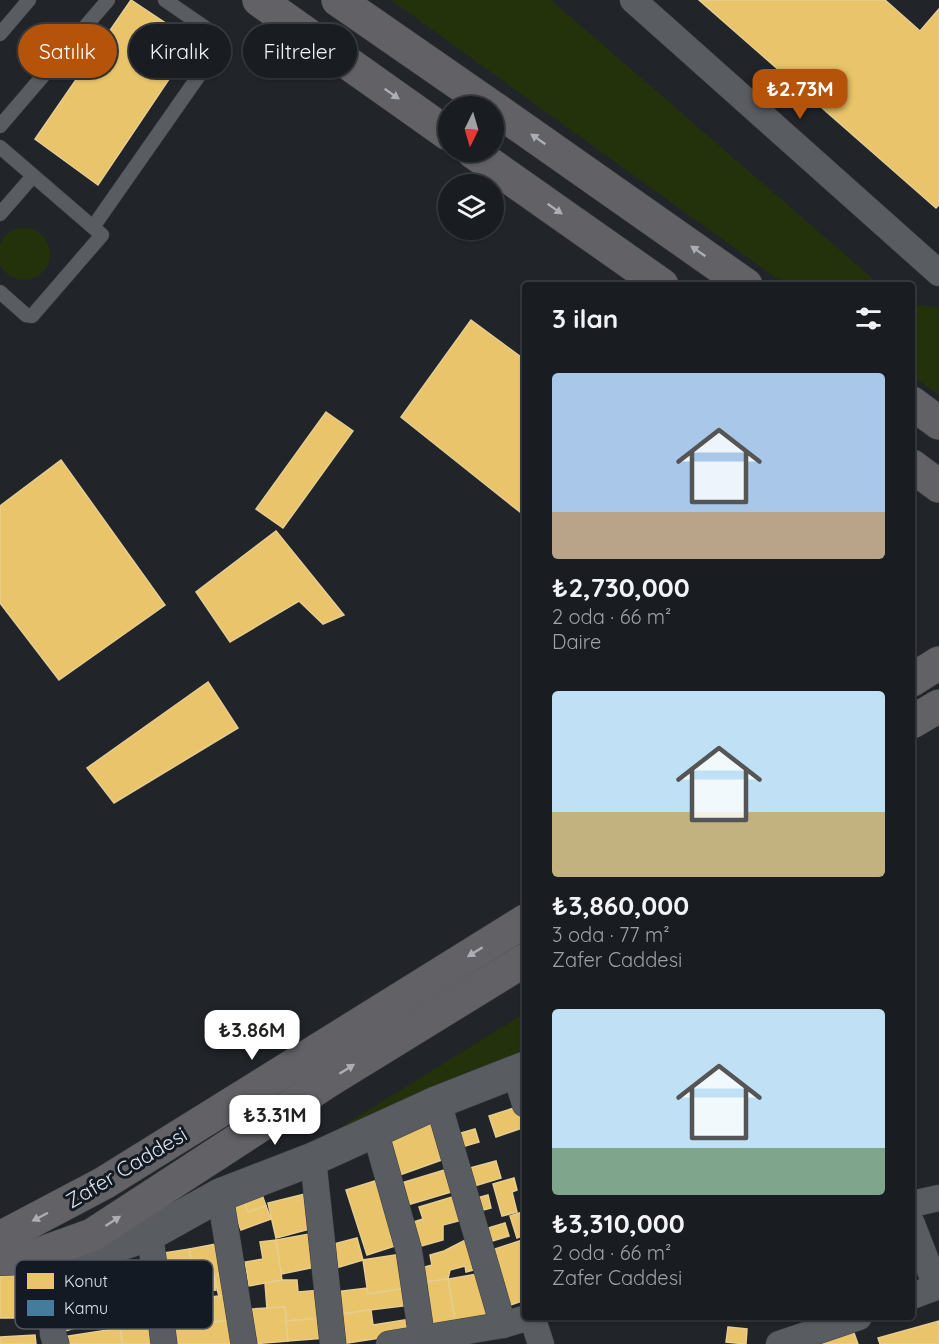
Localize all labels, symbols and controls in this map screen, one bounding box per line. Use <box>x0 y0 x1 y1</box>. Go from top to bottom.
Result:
chip: Satılık <box>18 24 117 78</box>
chip: Kiralık <box>129 24 231 78</box>
chip: Filtreler <box>243 24 357 78</box>
pin: ₺2.73M <box>751 69 849 120</box>
text: ₺2.73M <box>766 76 834 101</box>
one-way arrow <box>384 88 400 100</box>
north arrow <box>438 96 504 162</box>
map controls <box>438 96 504 240</box>
one-way arrow <box>531 133 547 145</box>
button: layers <box>438 174 504 240</box>
one-way arrow <box>548 203 563 215</box>
one-way arrow <box>691 245 707 257</box>
text: 3 ilan <box>552 302 618 335</box>
icon: filters <box>852 302 885 335</box>
icon: home <box>665 412 773 520</box>
text: ₺2,730,000 <box>552 571 690 604</box>
text: 2 oda · 66 m² <box>552 604 671 629</box>
text: Daire <box>552 629 601 654</box>
icon: home <box>665 730 773 838</box>
text: ₺3,860,000 <box>552 889 689 922</box>
text: 3 oda · 77 m² <box>552 922 670 947</box>
one-way arrow <box>467 947 483 958</box>
text: Zafer Caddesi <box>552 947 682 972</box>
pin: ₺3.86M <box>203 1010 301 1061</box>
text: ₺3.86M <box>219 1017 285 1042</box>
icon: home <box>665 1048 773 1156</box>
one-way arrow <box>339 1064 355 1075</box>
pin: ₺3.31M <box>226 1095 324 1146</box>
text: ₺3.31M <box>243 1102 307 1127</box>
street label: Zafer Caddesi <box>61 1121 191 1213</box>
text: ₺3,310,000 <box>552 1207 685 1240</box>
one-way arrow <box>31 1212 48 1222</box>
one-way arrow <box>105 1215 121 1227</box>
text: 2 oda · 66 m² <box>552 1240 671 1265</box>
legend <box>15 1260 213 1329</box>
text: Zafer Caddesi <box>552 1265 682 1290</box>
text: Konut <box>64 1271 108 1291</box>
text: Kamu <box>64 1298 108 1318</box>

